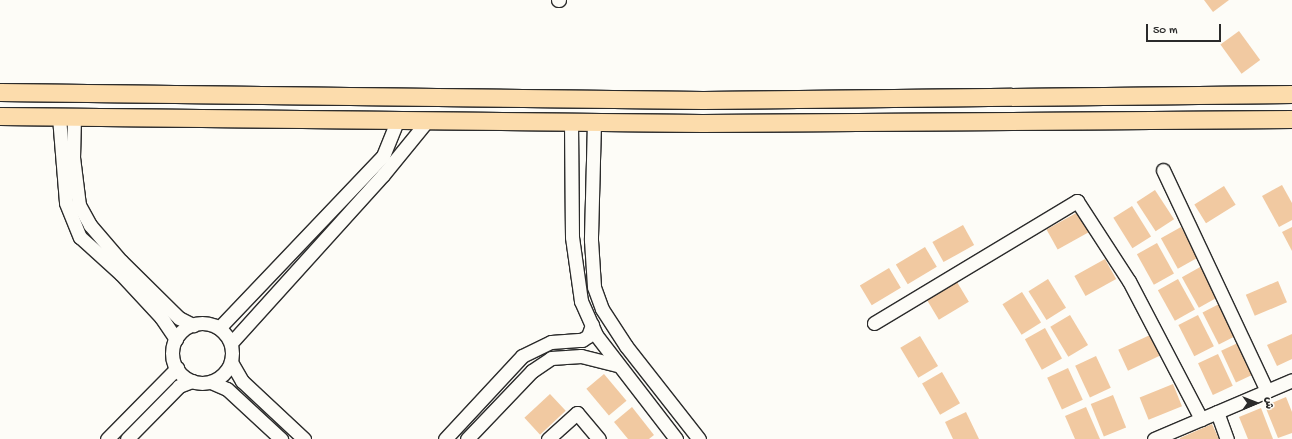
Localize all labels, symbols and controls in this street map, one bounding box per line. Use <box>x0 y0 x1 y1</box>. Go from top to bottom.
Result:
scale bar <box>1148 16 1223 42</box>
text: 50 m <box>1153 24 1178 38</box>
north arrow <box>1236 383 1276 423</box>
text: ش <box>1262 397 1274 409</box>

